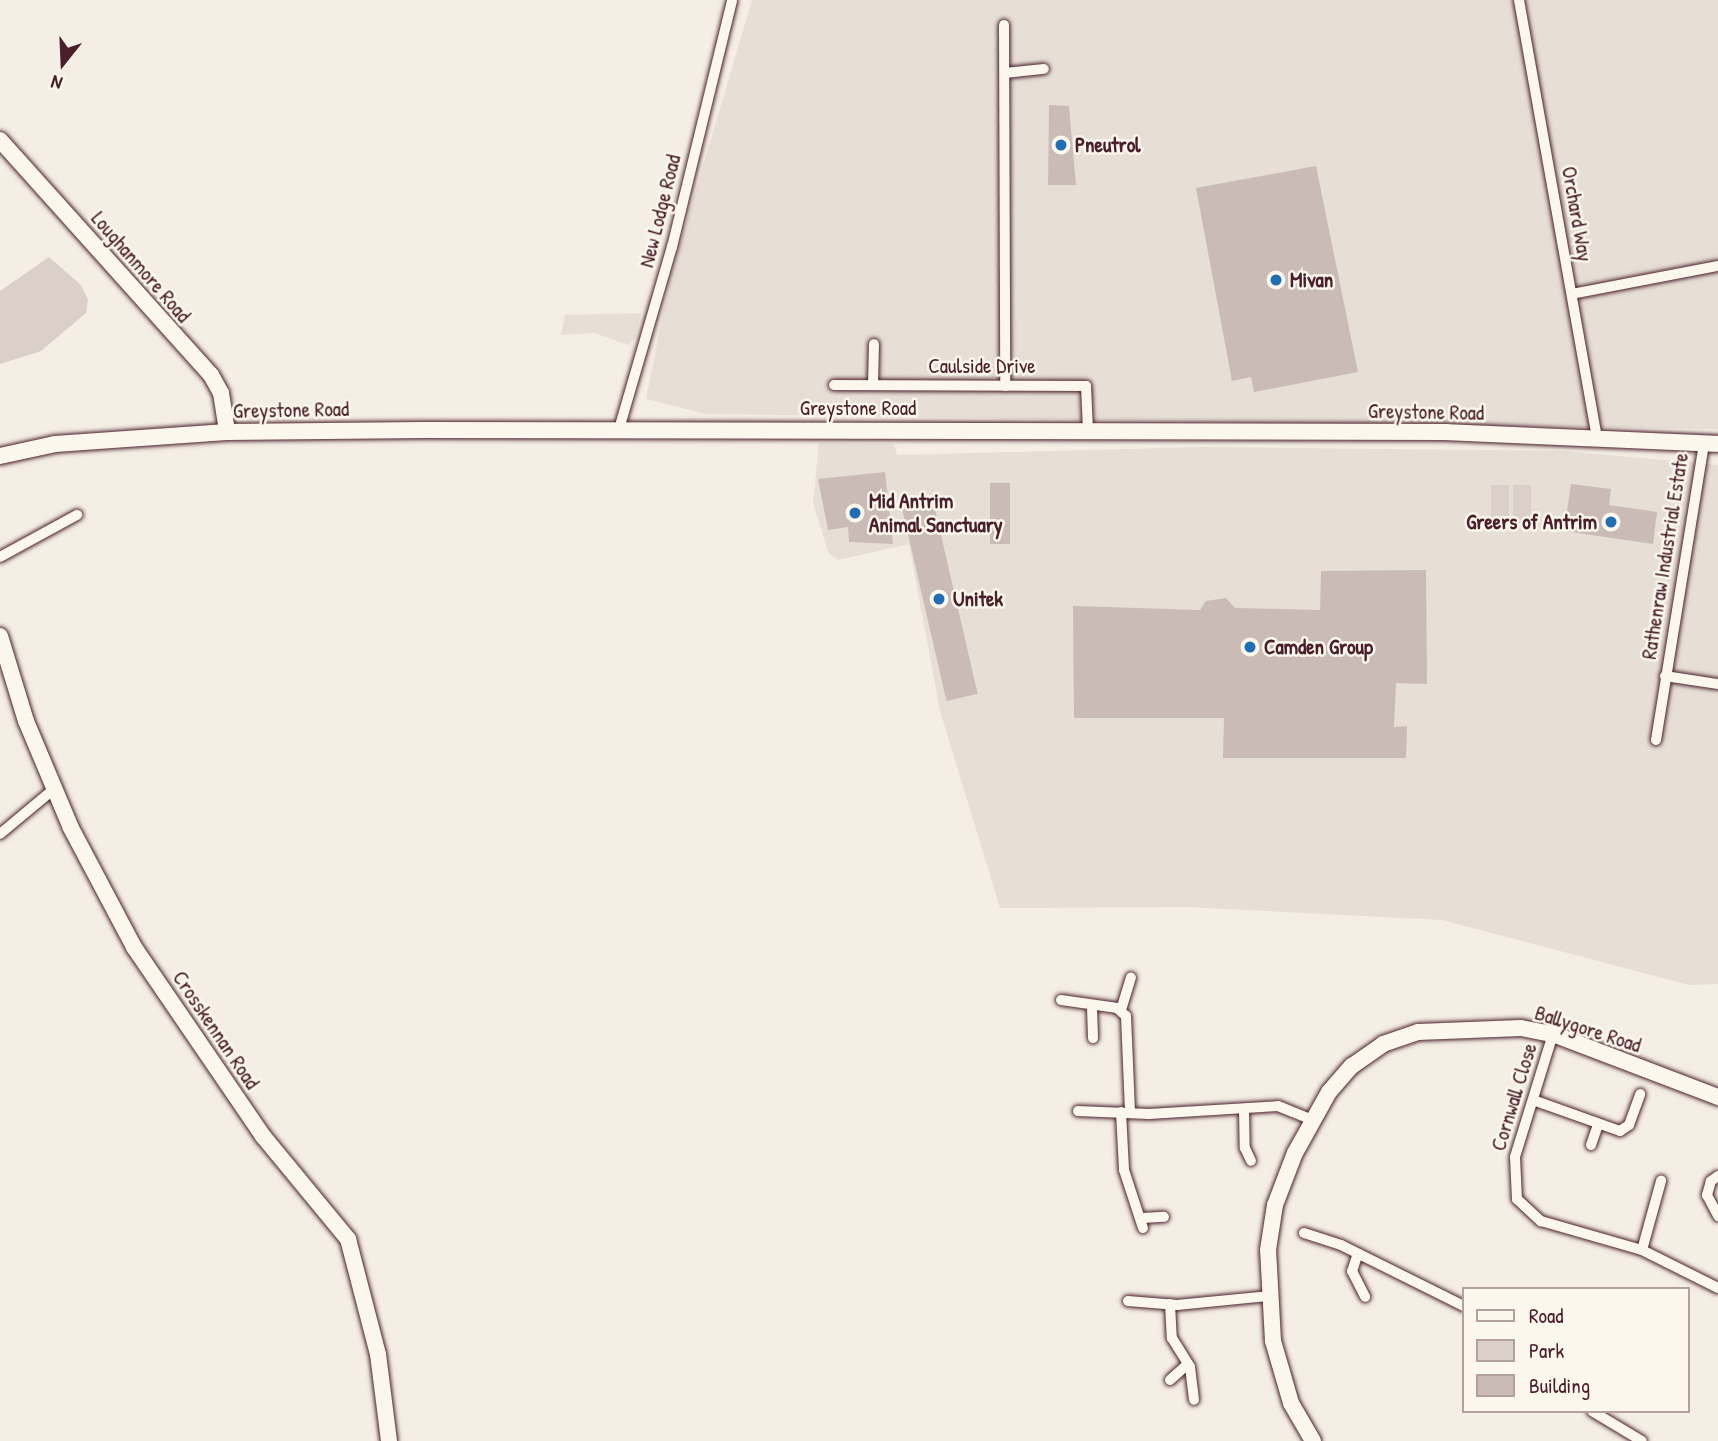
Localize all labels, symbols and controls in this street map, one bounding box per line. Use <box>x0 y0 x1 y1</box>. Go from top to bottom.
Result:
north arrow <box>28 28 98 98</box>
text: N <box>48 69 65 97</box>
place label: Pneutrol <box>1075 132 1141 158</box>
marker: Pneutrol <box>1053 137 1069 153</box>
street label: New Lodge Road <box>634 152 686 270</box>
street label: Orchard Way <box>1556 164 1598 264</box>
street label: Loughanmore Road <box>86 206 196 328</box>
place label: Mivan <box>1290 267 1333 293</box>
marker: Mivan <box>1268 272 1284 288</box>
street label: Caulside Drive <box>928 353 1036 379</box>
street label: Greystone Road <box>800 395 916 421</box>
street label: Greystone Road <box>233 396 349 424</box>
street label: Greystone Road <box>1368 398 1484 426</box>
street label: Rathenraw Industrial Estate <box>1636 451 1694 661</box>
place label: Mid Antrim Animal Sanctuary <box>869 488 1003 538</box>
marker: Mid Antrim Animal Sanctuary <box>847 505 863 521</box>
place label: Greers of Antrim <box>1466 509 1597 535</box>
marker: Greers of Antrim <box>1603 514 1619 530</box>
place label: Unitek <box>953 586 1003 612</box>
marker: Unitek <box>931 591 947 607</box>
place label: Camden Group <box>1264 634 1373 660</box>
marker: Camden Group <box>1242 639 1258 655</box>
street label: Crosskennan Road <box>167 966 265 1094</box>
street label: Ballygore Road <box>1532 1000 1644 1058</box>
street label: Cornwall Close <box>1486 1040 1542 1154</box>
legend <box>1462 1287 1690 1413</box>
text: Road <box>1529 1301 1563 1330</box>
text: Park <box>1529 1336 1564 1365</box>
text: Building <box>1529 1371 1590 1400</box>

